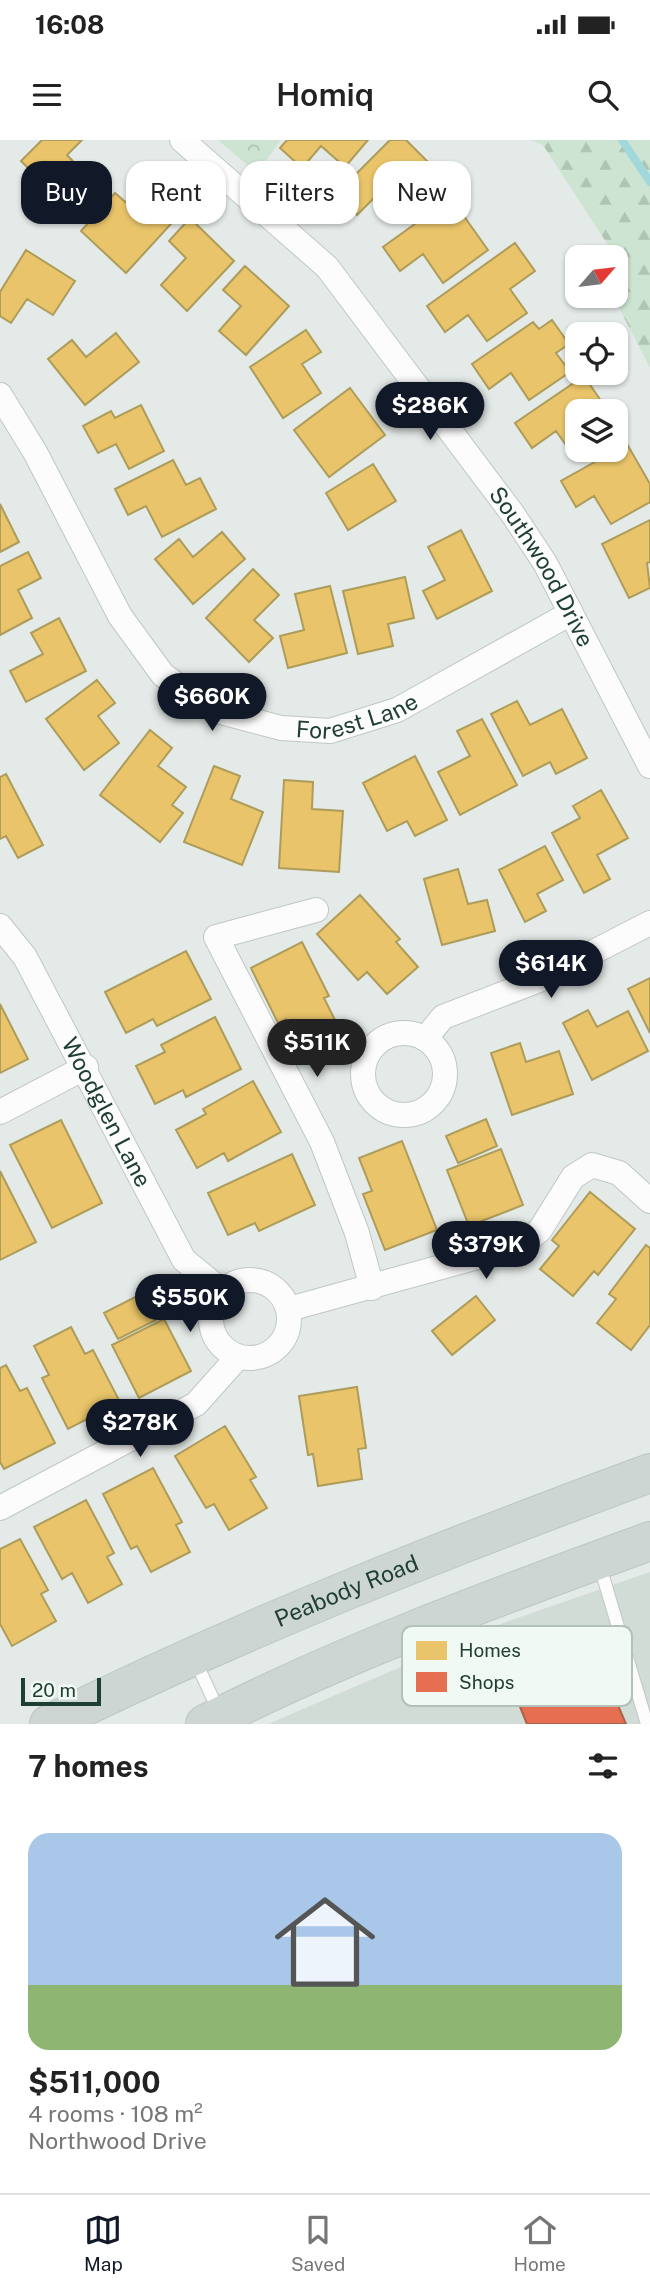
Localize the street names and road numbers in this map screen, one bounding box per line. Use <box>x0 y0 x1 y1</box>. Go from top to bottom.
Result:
street label: Southwood Drive <box>484 481 600 651</box>
street label: Forest Lane <box>295 687 422 744</box>
street label: Woodglen Lane <box>57 1032 157 1191</box>
street label: Peabody Road <box>270 1549 422 1632</box>

